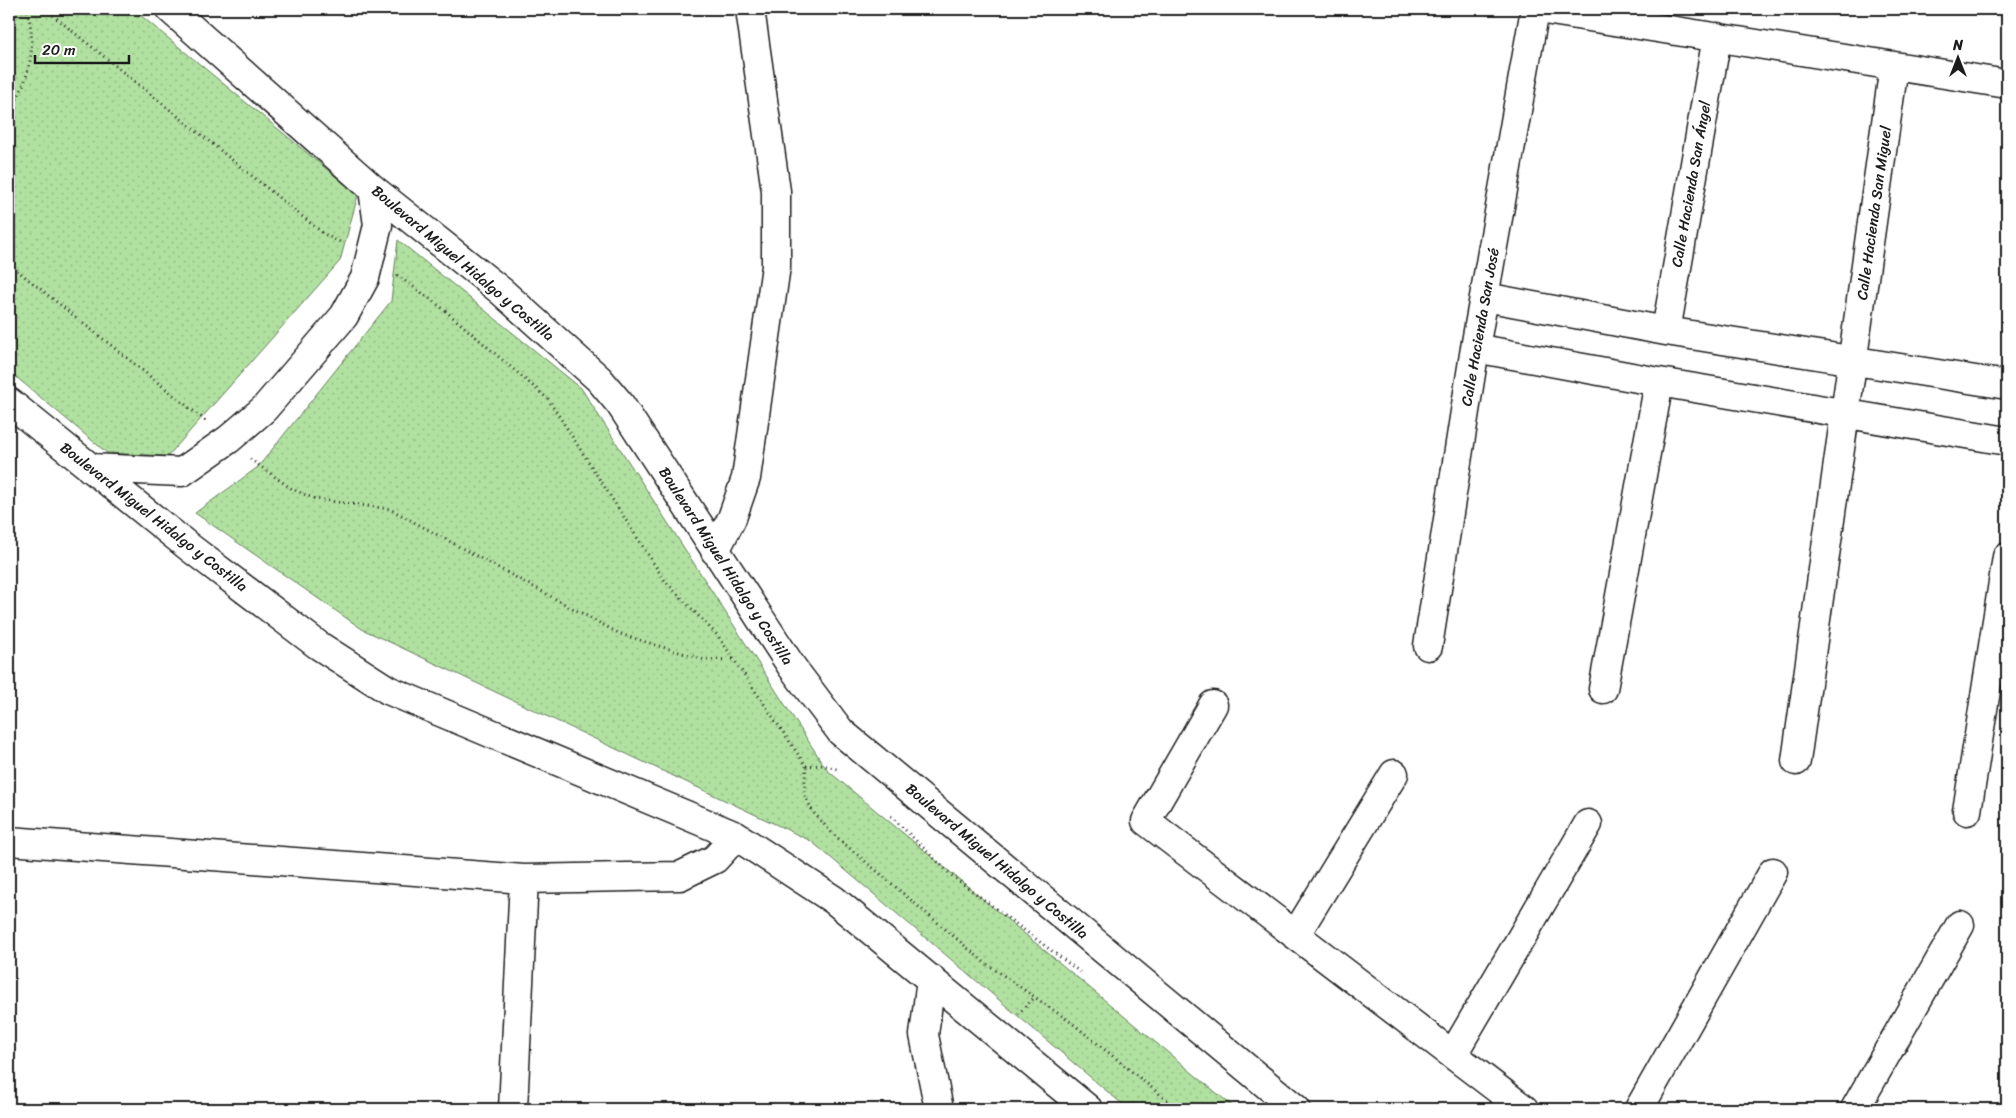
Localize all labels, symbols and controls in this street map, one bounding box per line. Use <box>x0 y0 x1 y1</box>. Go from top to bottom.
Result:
scale bar <box>35 32 129 64</box>
north arrow <box>1934 32 1984 82</box>
text: N <box>1952 33 1963 58</box>
text: 20 m <box>42 37 76 63</box>
street label: Calle Hacienda San Ángel <box>1664 98 1719 269</box>
street label: Calle Hacienda San Miguel <box>1849 124 1899 302</box>
street label: Boulevard Miguel Hidalgo y Costilla <box>366 178 561 348</box>
street label: Calle Hacienda San José <box>1453 246 1507 408</box>
street label: Boulevard Miguel Hidalgo y Costilla <box>54 435 254 599</box>
street label: Boulevard Miguel Hidalgo y Costilla <box>652 461 800 671</box>
street label: Boulevard Miguel Hidalgo y Costilla <box>900 776 1095 946</box>

